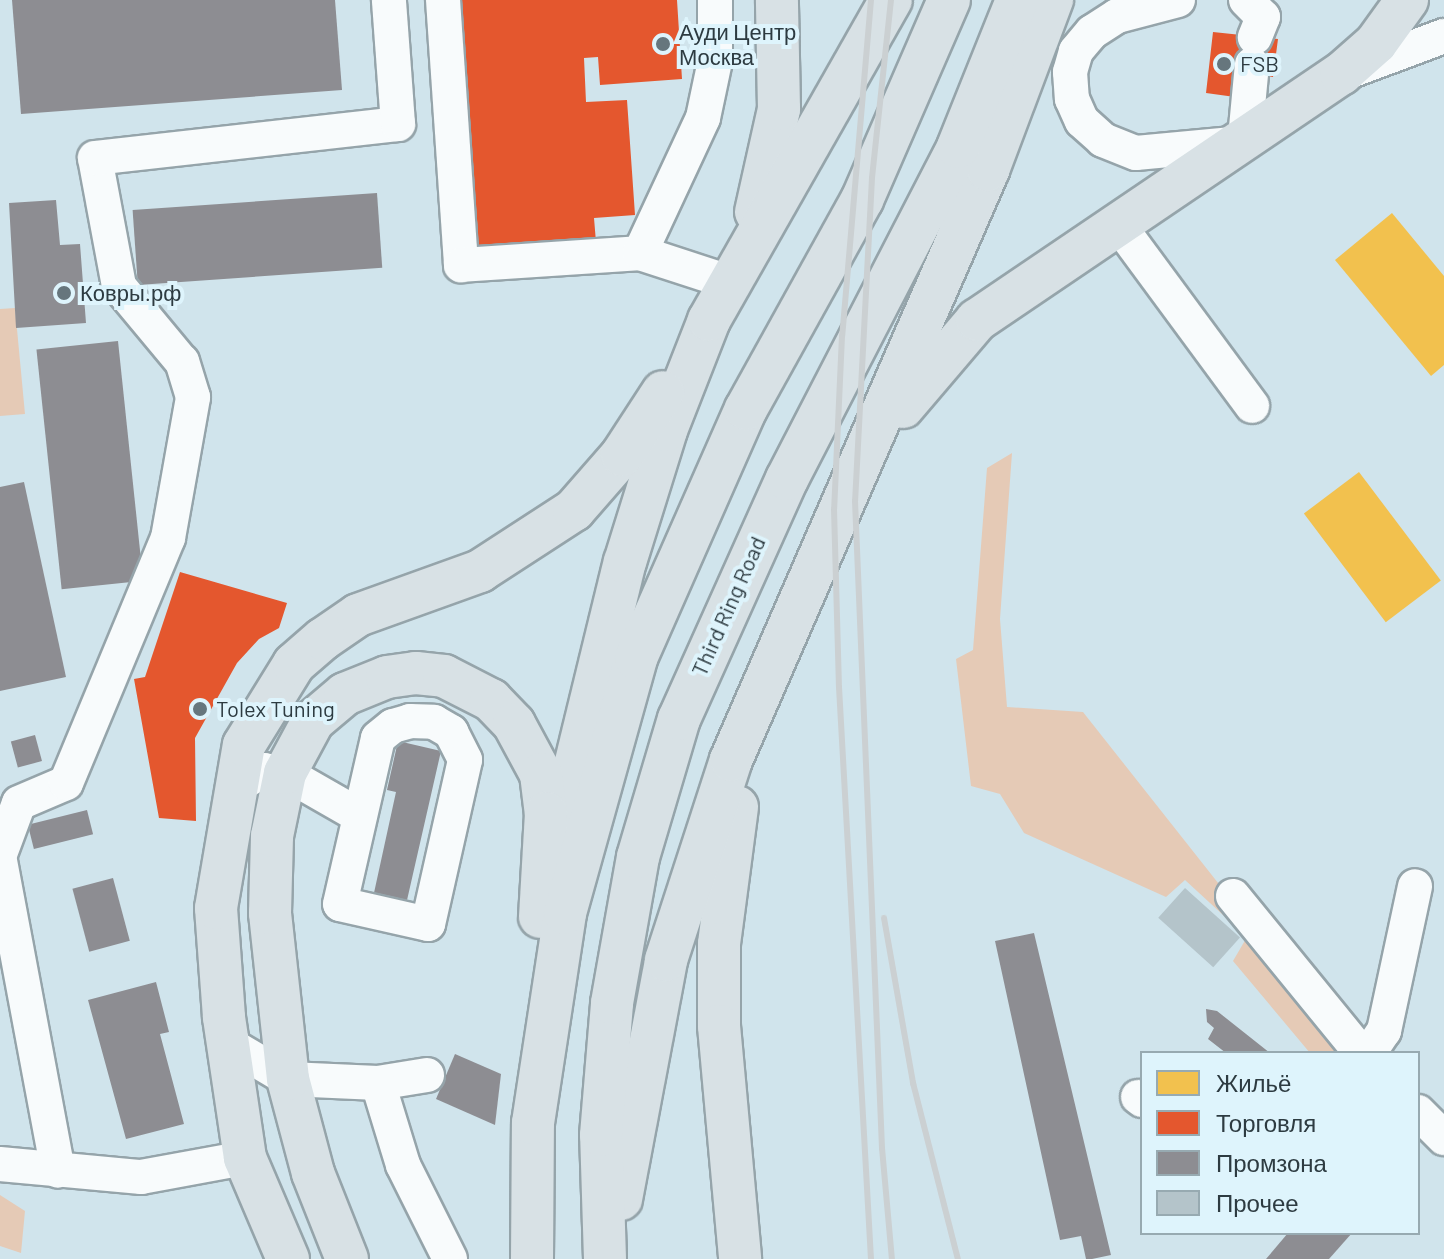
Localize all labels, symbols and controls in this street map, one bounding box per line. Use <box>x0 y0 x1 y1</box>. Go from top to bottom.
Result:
place label: Ауди Центр Москва <box>679 18 796 70</box>
marker: Ауди Центр Москва <box>654 35 672 53</box>
place label: FSB <box>1240 51 1279 77</box>
marker: FSB <box>1215 55 1233 73</box>
place label: Ковры.рф <box>80 280 181 306</box>
marker: Ковры.рф <box>55 284 73 302</box>
street label: Third Ring Road <box>685 532 771 680</box>
place label: Tolex Tuning <box>216 696 335 722</box>
marker: Tolex Tuning <box>191 700 209 718</box>
legend <box>1140 1051 1420 1235</box>
text: Жильё <box>1216 1068 1291 1097</box>
text: Торговля <box>1216 1108 1316 1137</box>
text: Промзона <box>1216 1148 1327 1177</box>
text: Прочее <box>1216 1188 1299 1217</box>

